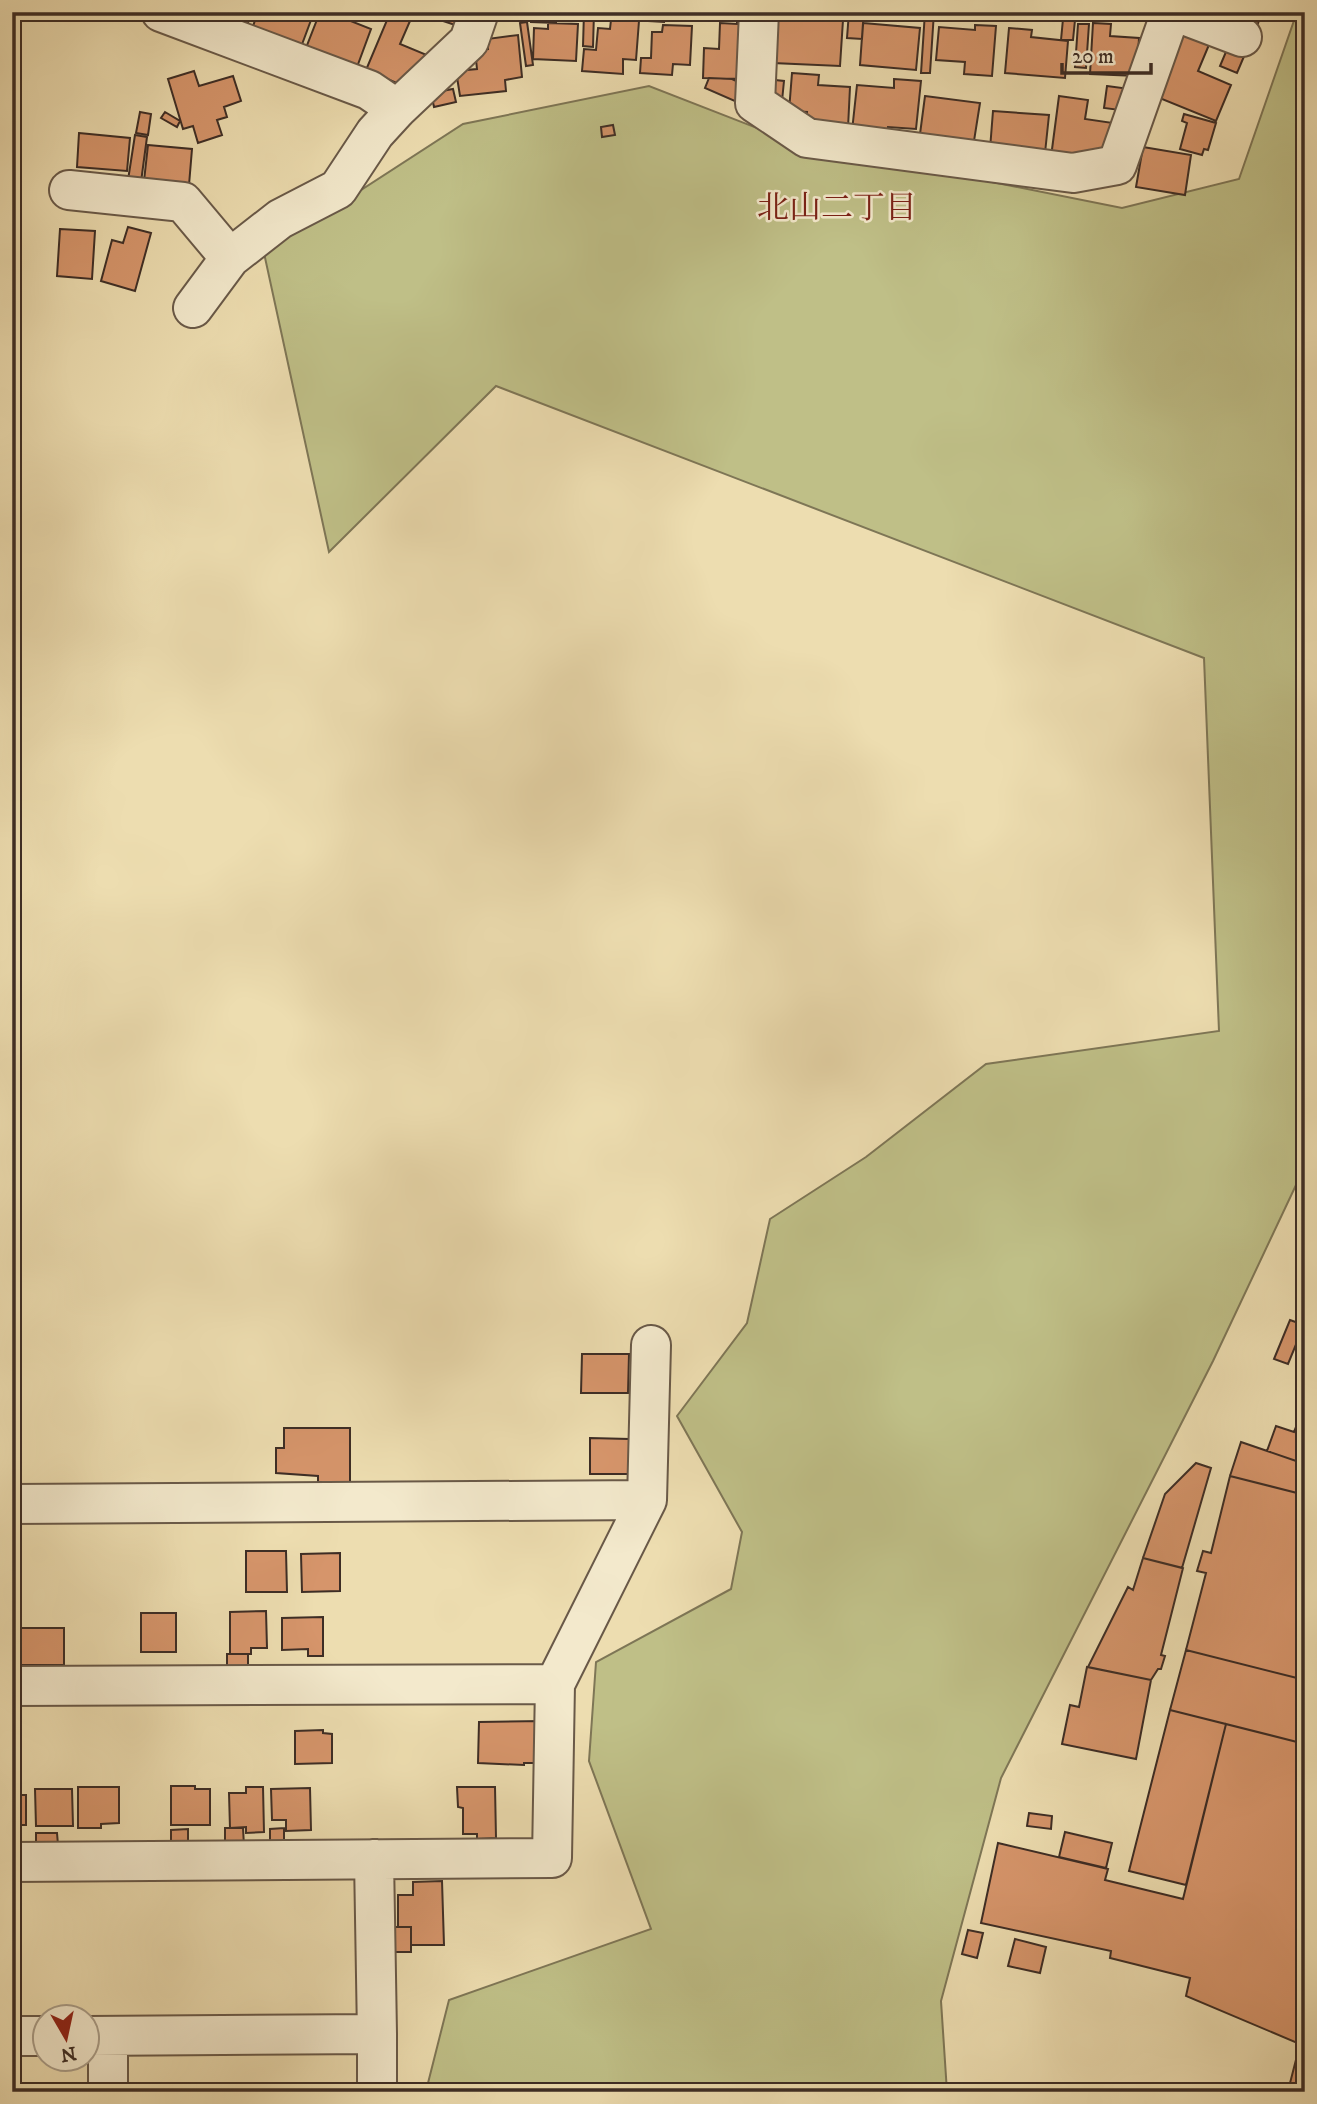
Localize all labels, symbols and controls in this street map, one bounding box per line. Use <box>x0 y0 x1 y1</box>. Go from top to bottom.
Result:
scale bar <box>1062 32 1151 76</box>
text: 20 m <box>1072 44 1114 70</box>
district label: 北山二丁目 <box>757 189 917 229</box>
north arrow <box>32 2002 102 2072</box>
text: N <box>59 2041 78 2066</box>

